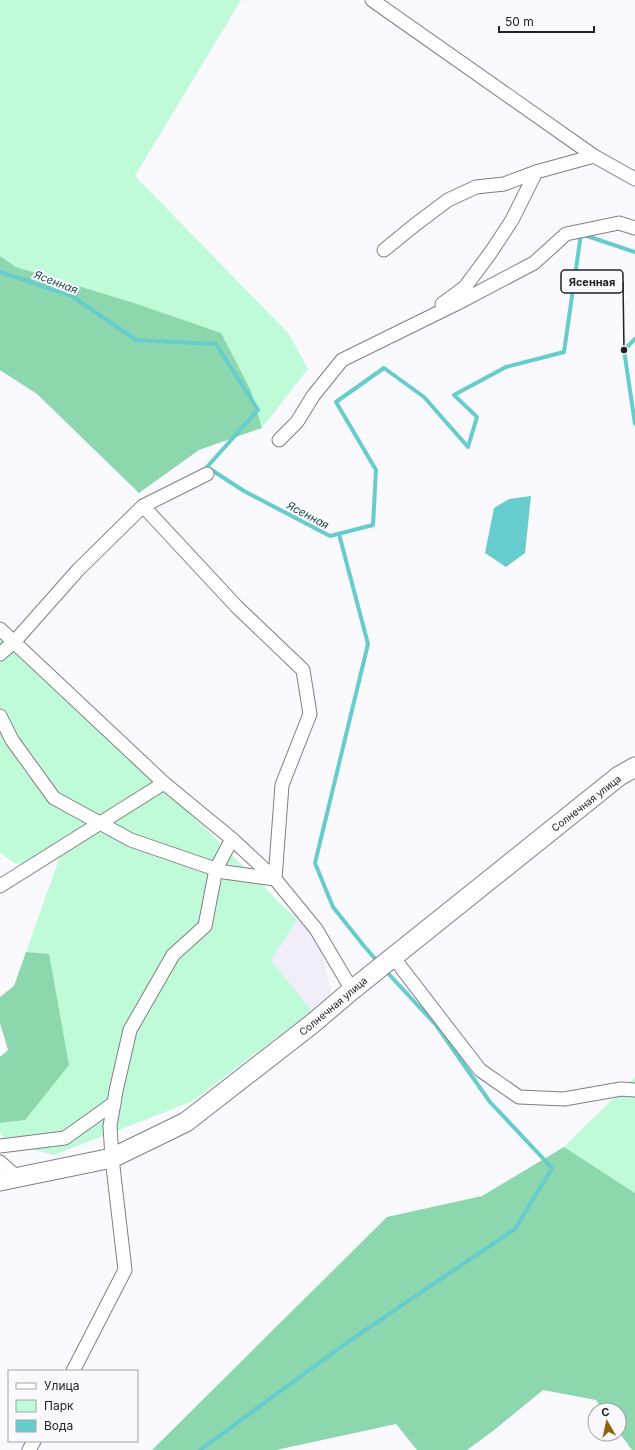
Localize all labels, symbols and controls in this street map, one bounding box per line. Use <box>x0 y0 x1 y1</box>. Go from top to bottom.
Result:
scale bar <box>499 8 594 34</box>
text: 50 m <box>505 14 534 29</box>
water label: Ясенная <box>31 267 80 297</box>
callout: Ясенная <box>561 270 623 293</box>
text: Ясенная <box>569 275 615 289</box>
water label: Ясенная <box>284 498 331 532</box>
street label: Солнечная улица <box>549 772 623 834</box>
street label: Солнечная улица <box>297 974 369 1038</box>
legend <box>8 1370 138 1442</box>
text: Улица <box>44 1378 79 1393</box>
text: Парк <box>44 1398 74 1413</box>
north arrow <box>587 1402 627 1442</box>
text: С <box>600 1405 611 1420</box>
text: Вода <box>44 1418 73 1433</box>

